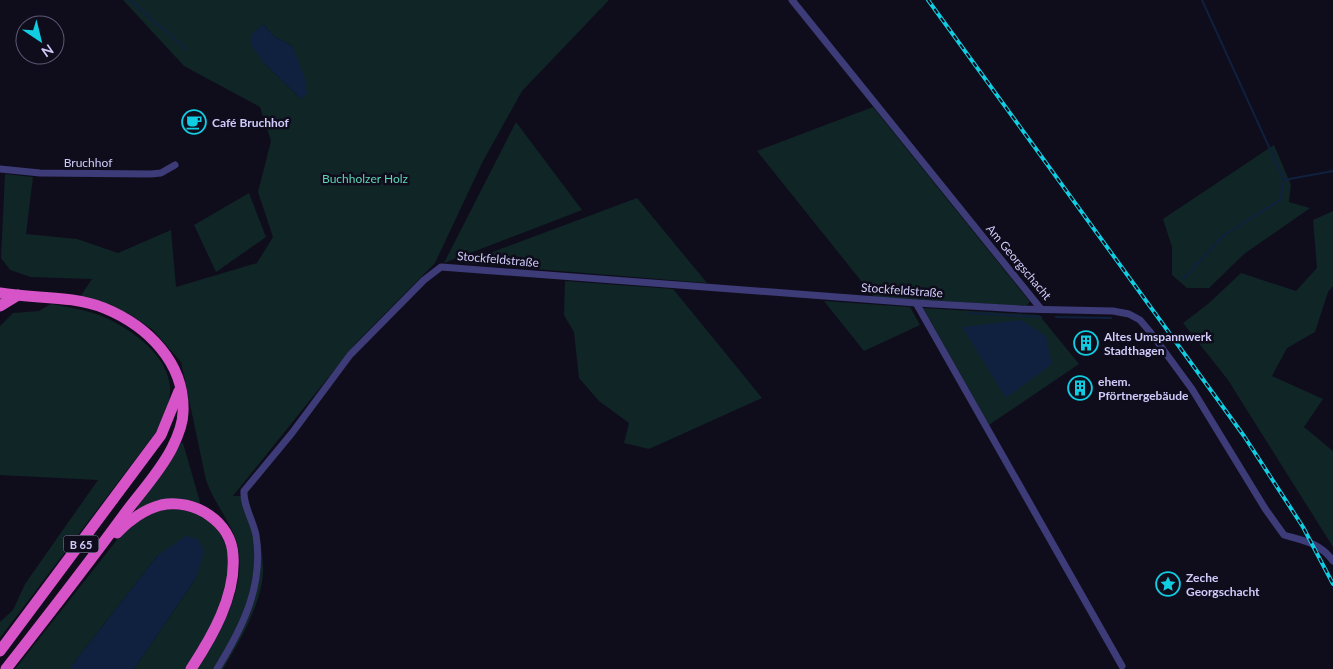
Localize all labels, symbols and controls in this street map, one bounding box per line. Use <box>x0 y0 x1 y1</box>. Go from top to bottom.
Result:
north arrow <box>15 15 65 65</box>
text: N <box>38 41 57 61</box>
cafe icon: Café Bruchhof <box>181 109 207 135</box>
place label: Café Bruchhof <box>212 115 289 130</box>
street label: Bruchhof <box>64 155 113 170</box>
park label: Buchholzer Holz <box>322 171 409 186</box>
street label: Am Georgschacht <box>983 221 1055 303</box>
street label: Stockfeldstraße <box>456 248 540 270</box>
street label: Stockfeldstraße <box>861 280 943 300</box>
place label: Altes Umspannwerk Stadthagen <box>1103 329 1212 358</box>
building icon: Altes Umspannwerk Stadthagen <box>1073 330 1099 356</box>
place label: ehem. Pförtnergebäude <box>1098 374 1189 403</box>
building icon: ehem. Pförtnergebäude <box>1067 375 1093 401</box>
road number: B 65 <box>64 536 98 552</box>
place label: Zeche Georgschacht <box>1186 570 1260 599</box>
place icon: Zeche Georgschacht <box>1155 571 1181 597</box>

